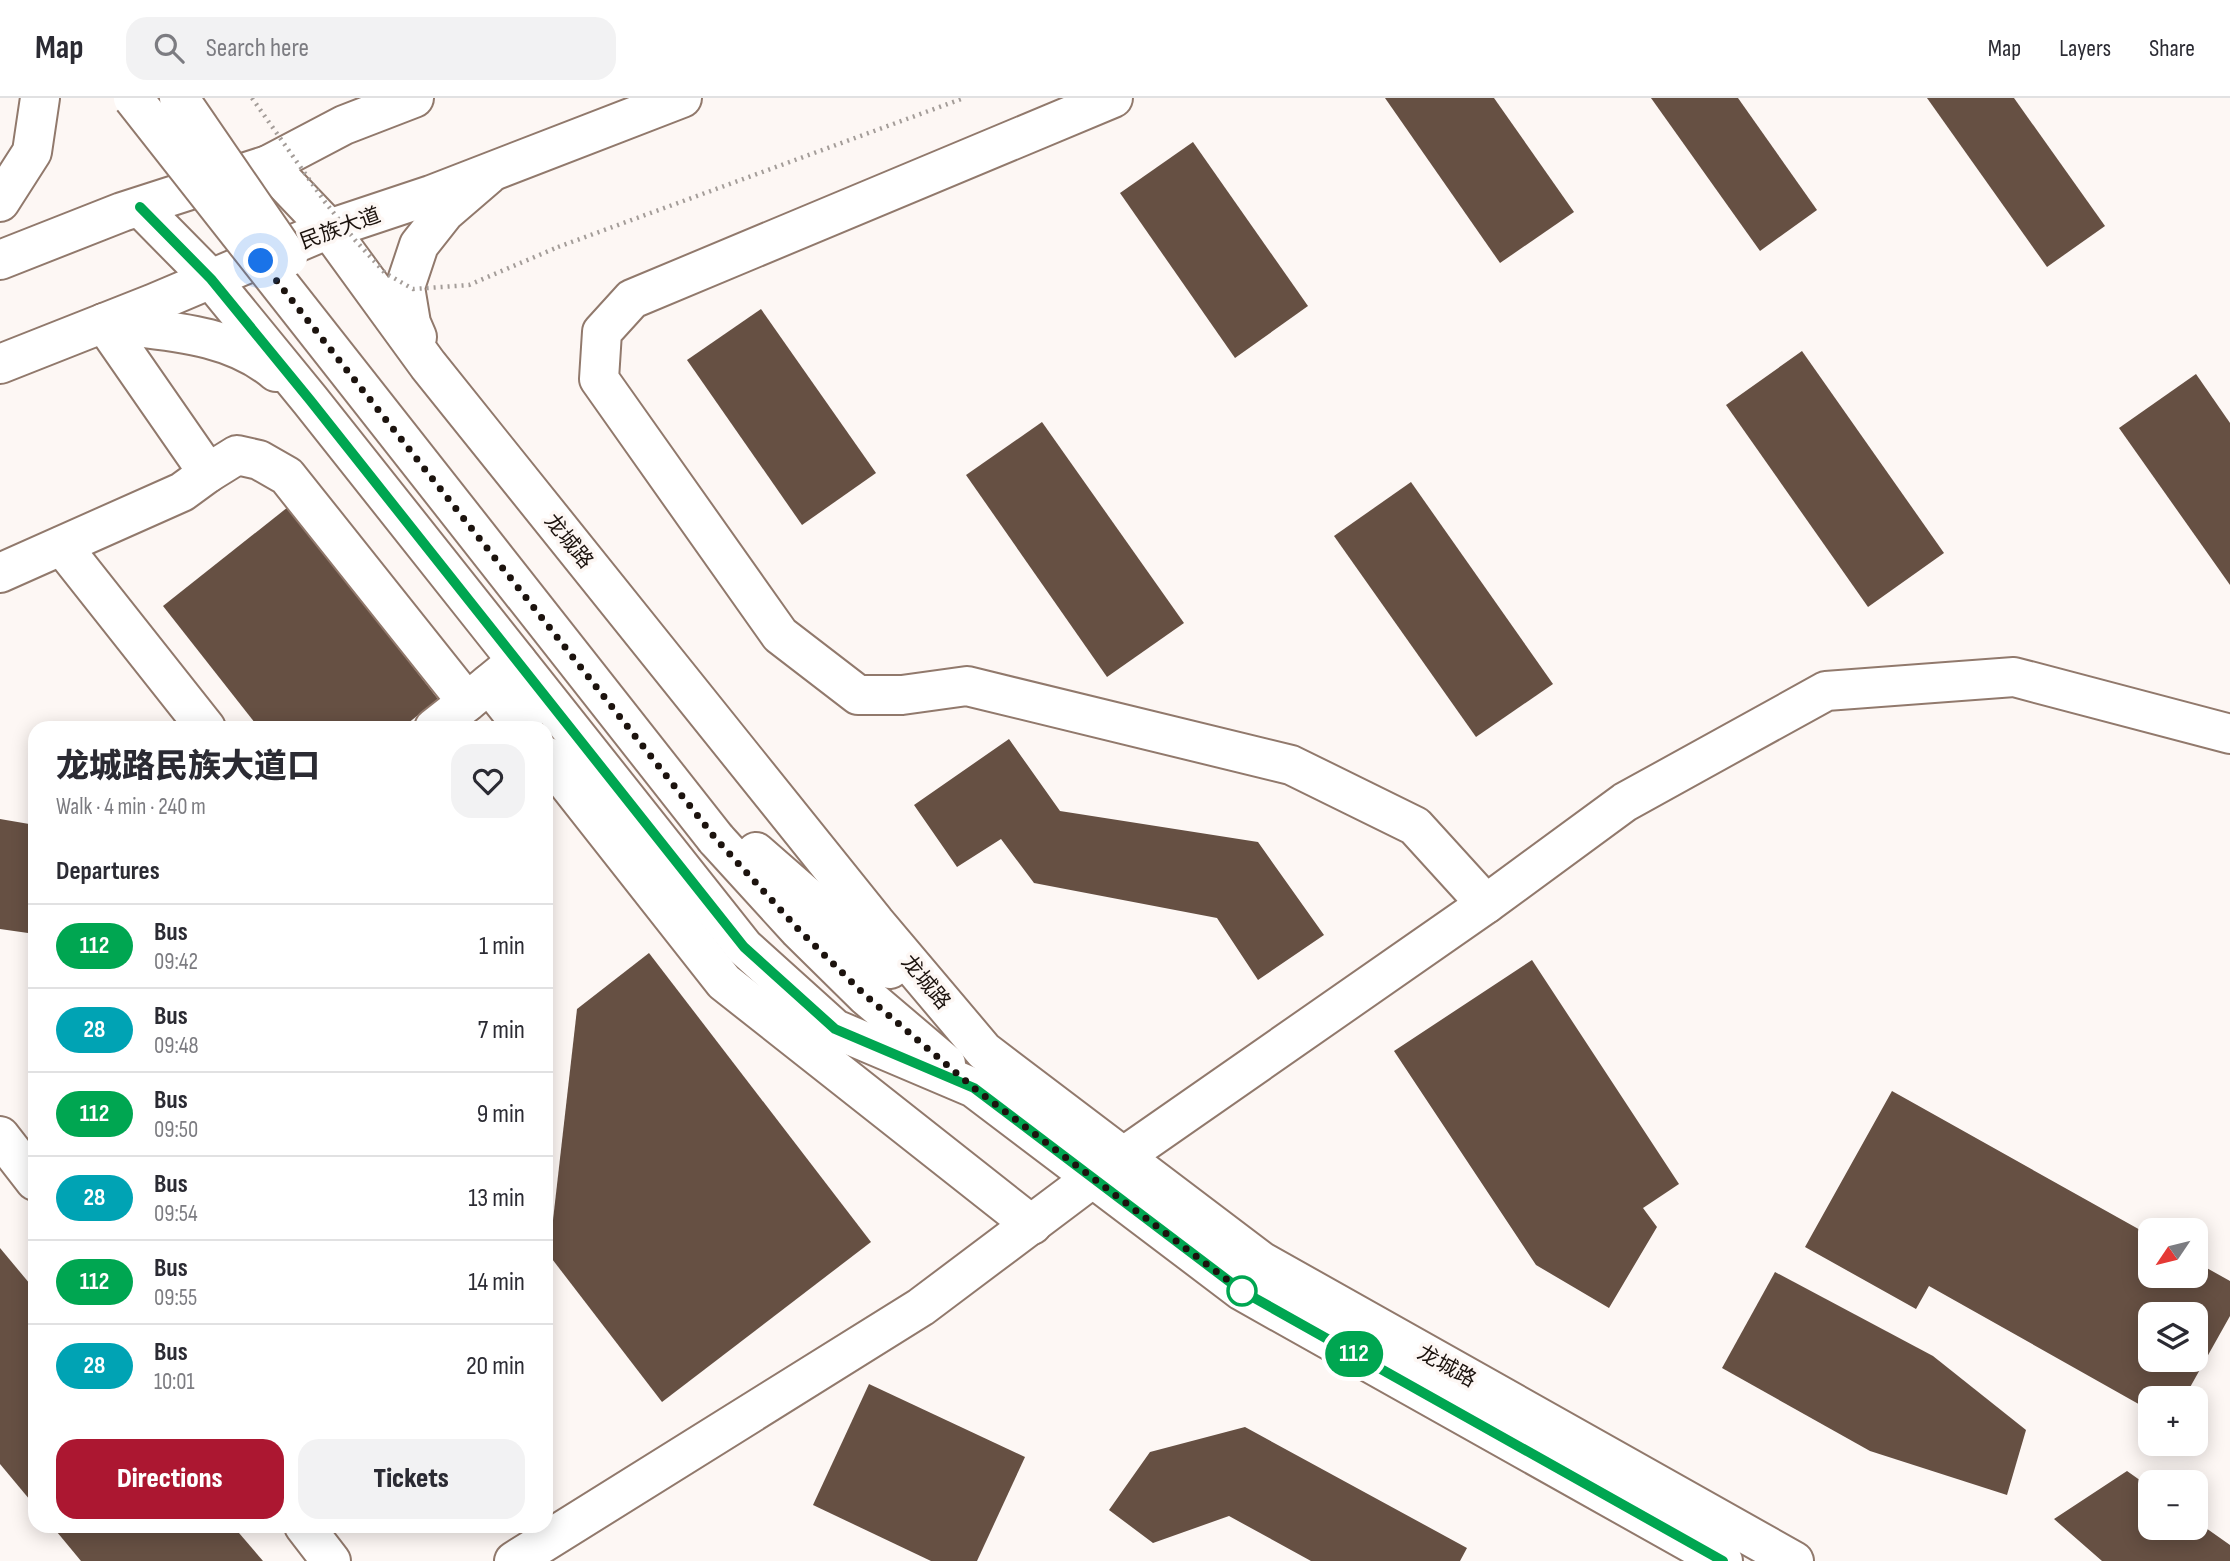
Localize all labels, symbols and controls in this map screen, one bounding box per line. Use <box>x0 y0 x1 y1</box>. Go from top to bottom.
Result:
search box <box>126 17 616 80</box>
text: Map <box>35 28 84 68</box>
icon: search <box>150 29 188 67</box>
text: Search here <box>206 33 309 64</box>
text: Map <box>1988 34 2021 63</box>
text: Layers <box>2059 34 2111 63</box>
text: Share <box>2149 34 2195 63</box>
street label: 民族大道 <box>296 202 384 255</box>
your location <box>243 243 278 278</box>
street label: 龙城路 <box>539 509 598 574</box>
button: heart <box>451 744 525 818</box>
text: 龙城路民族大道口 <box>56 747 320 787</box>
text: Walk · 4 min · 240 m <box>56 793 206 821</box>
text: Departures <box>56 856 160 887</box>
text: Bus <box>154 917 188 948</box>
text: 112 <box>80 931 109 960</box>
text: 1 min <box>479 931 525 962</box>
text: 09:42 <box>154 948 198 976</box>
street label: 龙城路 <box>896 950 955 1014</box>
text: Bus <box>154 1001 188 1032</box>
text: 28 <box>84 1015 105 1044</box>
text: 7 min <box>478 1015 525 1046</box>
text: 09:48 <box>154 1032 199 1060</box>
text: Bus <box>154 1085 188 1116</box>
text: 112 <box>80 1099 109 1128</box>
text: 9 min <box>477 1099 525 1130</box>
text: 09:50 <box>154 1116 198 1144</box>
text: Bus <box>154 1169 188 1200</box>
text: 28 <box>84 1183 105 1212</box>
text: 13 min <box>468 1183 525 1214</box>
text: 09:54 <box>154 1200 198 1228</box>
north arrow <box>2138 1218 2208 1288</box>
map controls <box>2138 1218 2208 1540</box>
text: Bus <box>154 1253 188 1284</box>
text: 112 <box>80 1267 109 1296</box>
text: 14 min <box>468 1267 525 1298</box>
unlabelled marker <box>1227 1276 1257 1306</box>
text: 09:55 <box>154 1284 197 1312</box>
button: layers <box>2138 1302 2208 1372</box>
line badge: 112 <box>1314 1331 1394 1377</box>
text: Bus <box>154 1337 188 1368</box>
text: 112 <box>1339 1339 1369 1368</box>
street label: 龙城路 <box>1413 1340 1480 1393</box>
text: 28 <box>84 1351 105 1380</box>
text: 20 min <box>466 1351 525 1382</box>
text: 10:01 <box>154 1368 195 1396</box>
button: + <box>2138 1386 2208 1456</box>
button: Directions <box>56 1439 284 1519</box>
button: Tickets <box>298 1439 525 1519</box>
button: − <box>2138 1470 2208 1540</box>

